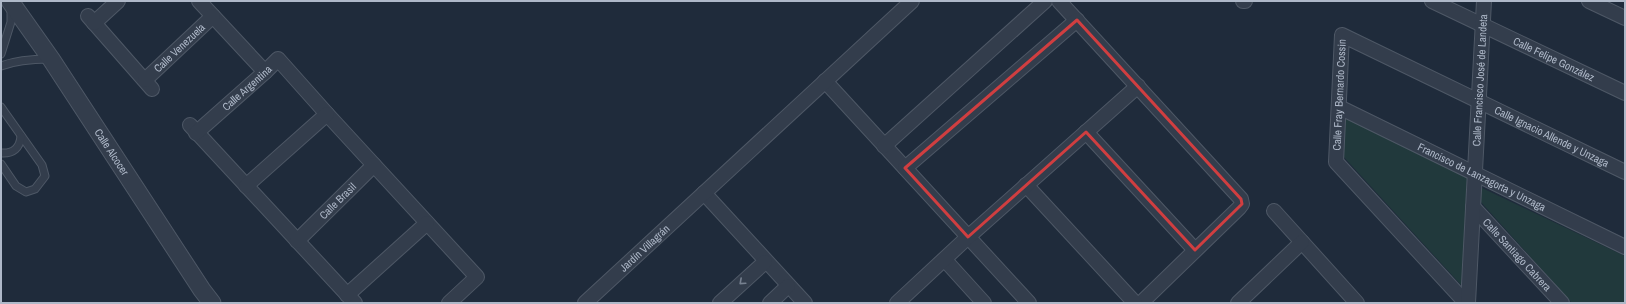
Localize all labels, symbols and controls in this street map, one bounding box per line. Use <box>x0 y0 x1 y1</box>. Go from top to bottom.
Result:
street label: Calle Francisco José de Landeta <box>1469 14 1490 147</box>
street label: Calle Venezuela <box>151 20 208 75</box>
street label: Calle Felipe González <box>1511 34 1597 85</box>
street label: Calle Fray Bernardo Cossin <box>1330 39 1349 151</box>
street label: Calle Argentina <box>219 62 275 114</box>
street label: Calle Ignacio Allende y Unzaga <box>1492 103 1611 170</box>
street label: Calle Alcocer <box>91 126 132 178</box>
street label: Francisco de Lanzagorta y Unzaga <box>1416 140 1548 214</box>
street label: Calle Brasil <box>316 180 359 222</box>
street label: Calle Santiago Cabrera <box>1480 215 1554 294</box>
street label: Jardín Villagrán <box>617 221 672 275</box>
one-way arrow <box>740 278 747 285</box>

